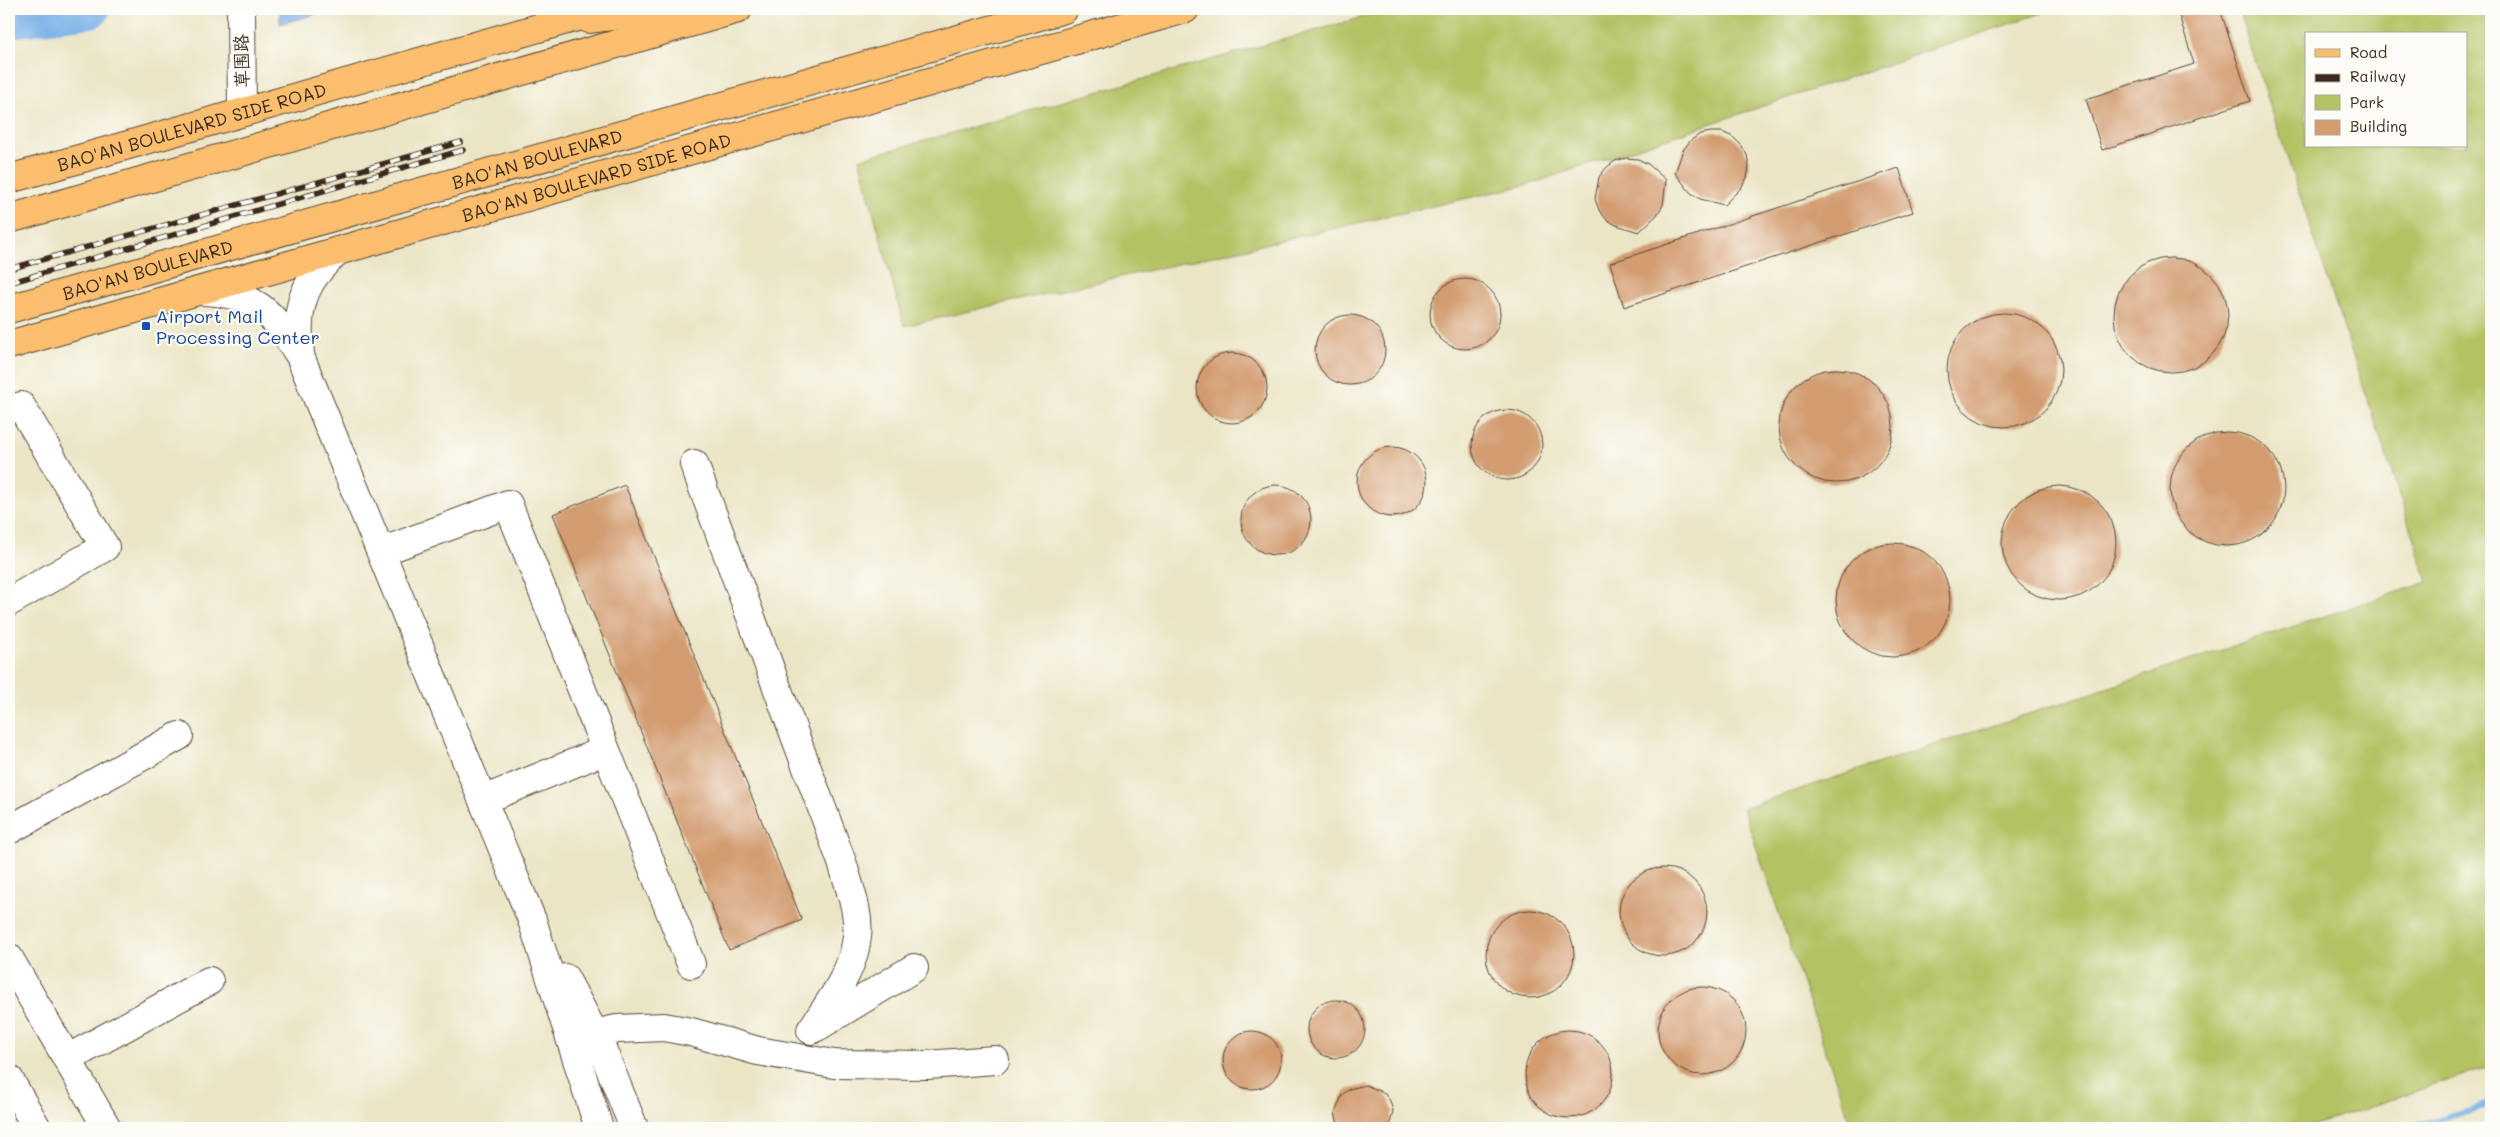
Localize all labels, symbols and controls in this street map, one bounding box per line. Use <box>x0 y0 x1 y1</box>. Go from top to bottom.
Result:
legend <box>2305 32 2468 148</box>
street label: 草围路 <box>229 34 253 88</box>
text: Road <box>2350 42 2387 62</box>
text: Railway <box>2350 66 2406 86</box>
street label: BAO'AN BOULEVARD SIDE ROAD <box>54 77 329 177</box>
text: Park <box>2350 92 2384 112</box>
text: Building <box>2350 116 2407 136</box>
street label: BAO'AN BOULEVARD <box>449 123 625 194</box>
street label: BAO'AN BOULEVARD SIDE ROAD <box>459 127 734 227</box>
street label: BAO'AN BOULEVARD <box>60 234 235 305</box>
place label: Airport Mail Processing Center <box>156 304 320 349</box>
marker: Airport Mail Processing Center <box>140 320 152 332</box>

